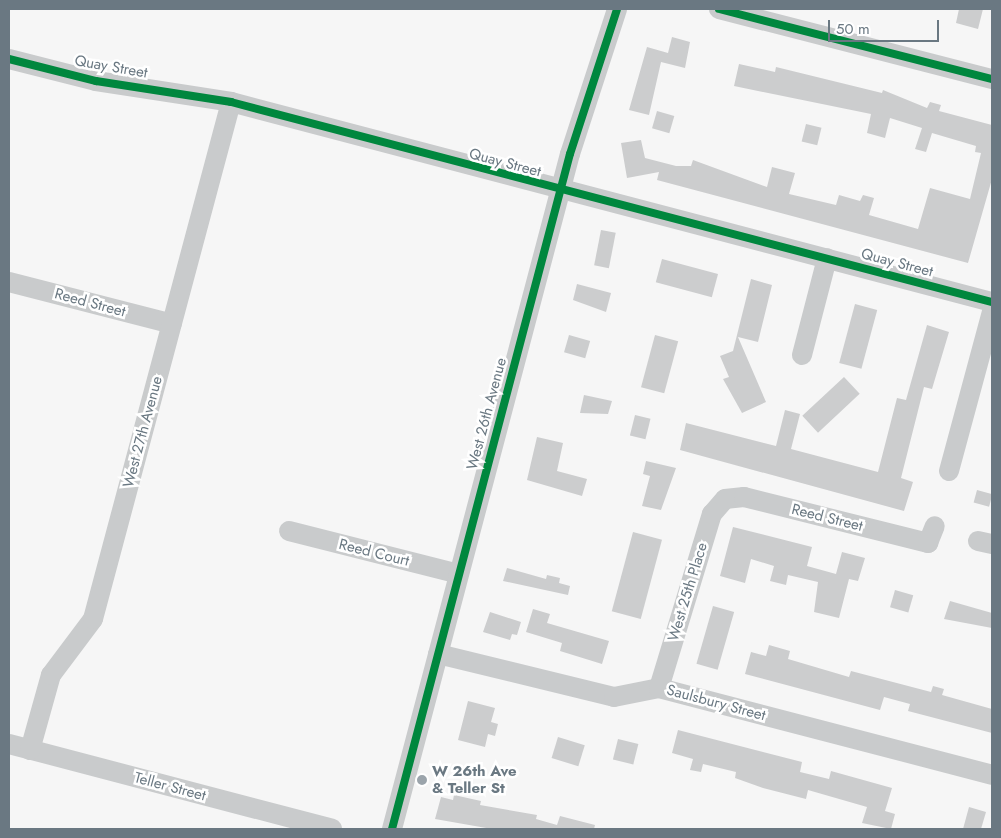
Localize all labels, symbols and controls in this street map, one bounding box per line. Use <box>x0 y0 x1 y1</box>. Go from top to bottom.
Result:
scale bar <box>831 10 942 42</box>
text: 50 m <box>836 18 870 40</box>
street label: Quay Street <box>73 52 149 82</box>
street label: Quay Street <box>467 145 543 181</box>
street label: Quay Street <box>859 245 935 281</box>
street label: Reed Street <box>53 285 127 321</box>
street label: West 26th Avenue <box>463 356 511 472</box>
street label: West 27th Avenue <box>119 374 167 490</box>
street label: Reed Street <box>790 500 864 536</box>
street label: Reed Court <box>337 536 411 570</box>
street label: West 25th Place <box>664 540 712 644</box>
street label: Saulsbury Street <box>665 681 767 725</box>
place label: W 26th Ave & Teller St <box>432 762 517 797</box>
street label: Teller Street <box>132 769 208 805</box>
marker: W 26th Ave & Teller St <box>416 774 428 786</box>

